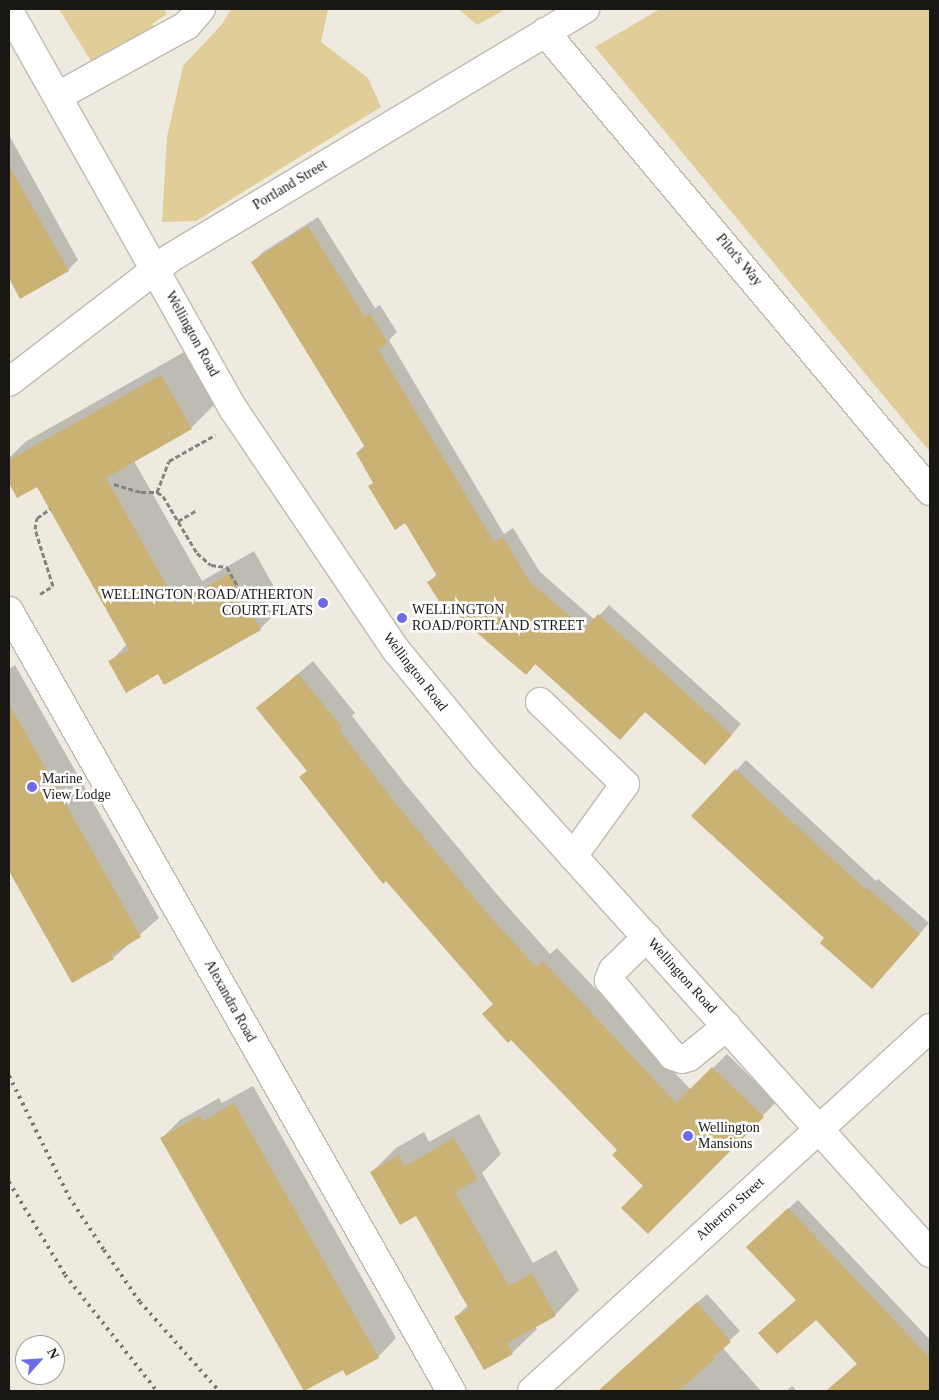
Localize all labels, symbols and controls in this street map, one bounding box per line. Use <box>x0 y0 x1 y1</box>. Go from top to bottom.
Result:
street label: Portland Street <box>250 156 330 214</box>
street label: Pilot's Way <box>712 230 766 290</box>
street label: Wellington Road <box>162 288 222 380</box>
place label: WELLINGTON ROAD/ATHERTON COURT FLATS <box>101 587 313 620</box>
marker: WELLINGTON ROAD/ATHERTON COURT FLATS <box>317 597 329 609</box>
place label: WELLINGTON ROAD/PORTLAND STREET <box>412 602 584 634</box>
marker: WELLINGTON ROAD/PORTLAND STREET <box>396 612 408 624</box>
street label: Wellington Road <box>379 629 451 715</box>
place label: Marine View Lodge <box>42 771 111 804</box>
marker: Marine View Lodge <box>26 781 38 793</box>
street label: Wellington Road <box>644 935 720 1017</box>
street label: Alexandra Road <box>201 957 259 1045</box>
place label: Wellington Mansions <box>698 1120 760 1152</box>
marker: Wellington Mansions <box>682 1130 694 1142</box>
street label: Atherton Street <box>692 1174 768 1244</box>
north arrow <box>15 1335 65 1385</box>
text: N <box>44 1346 62 1361</box>

